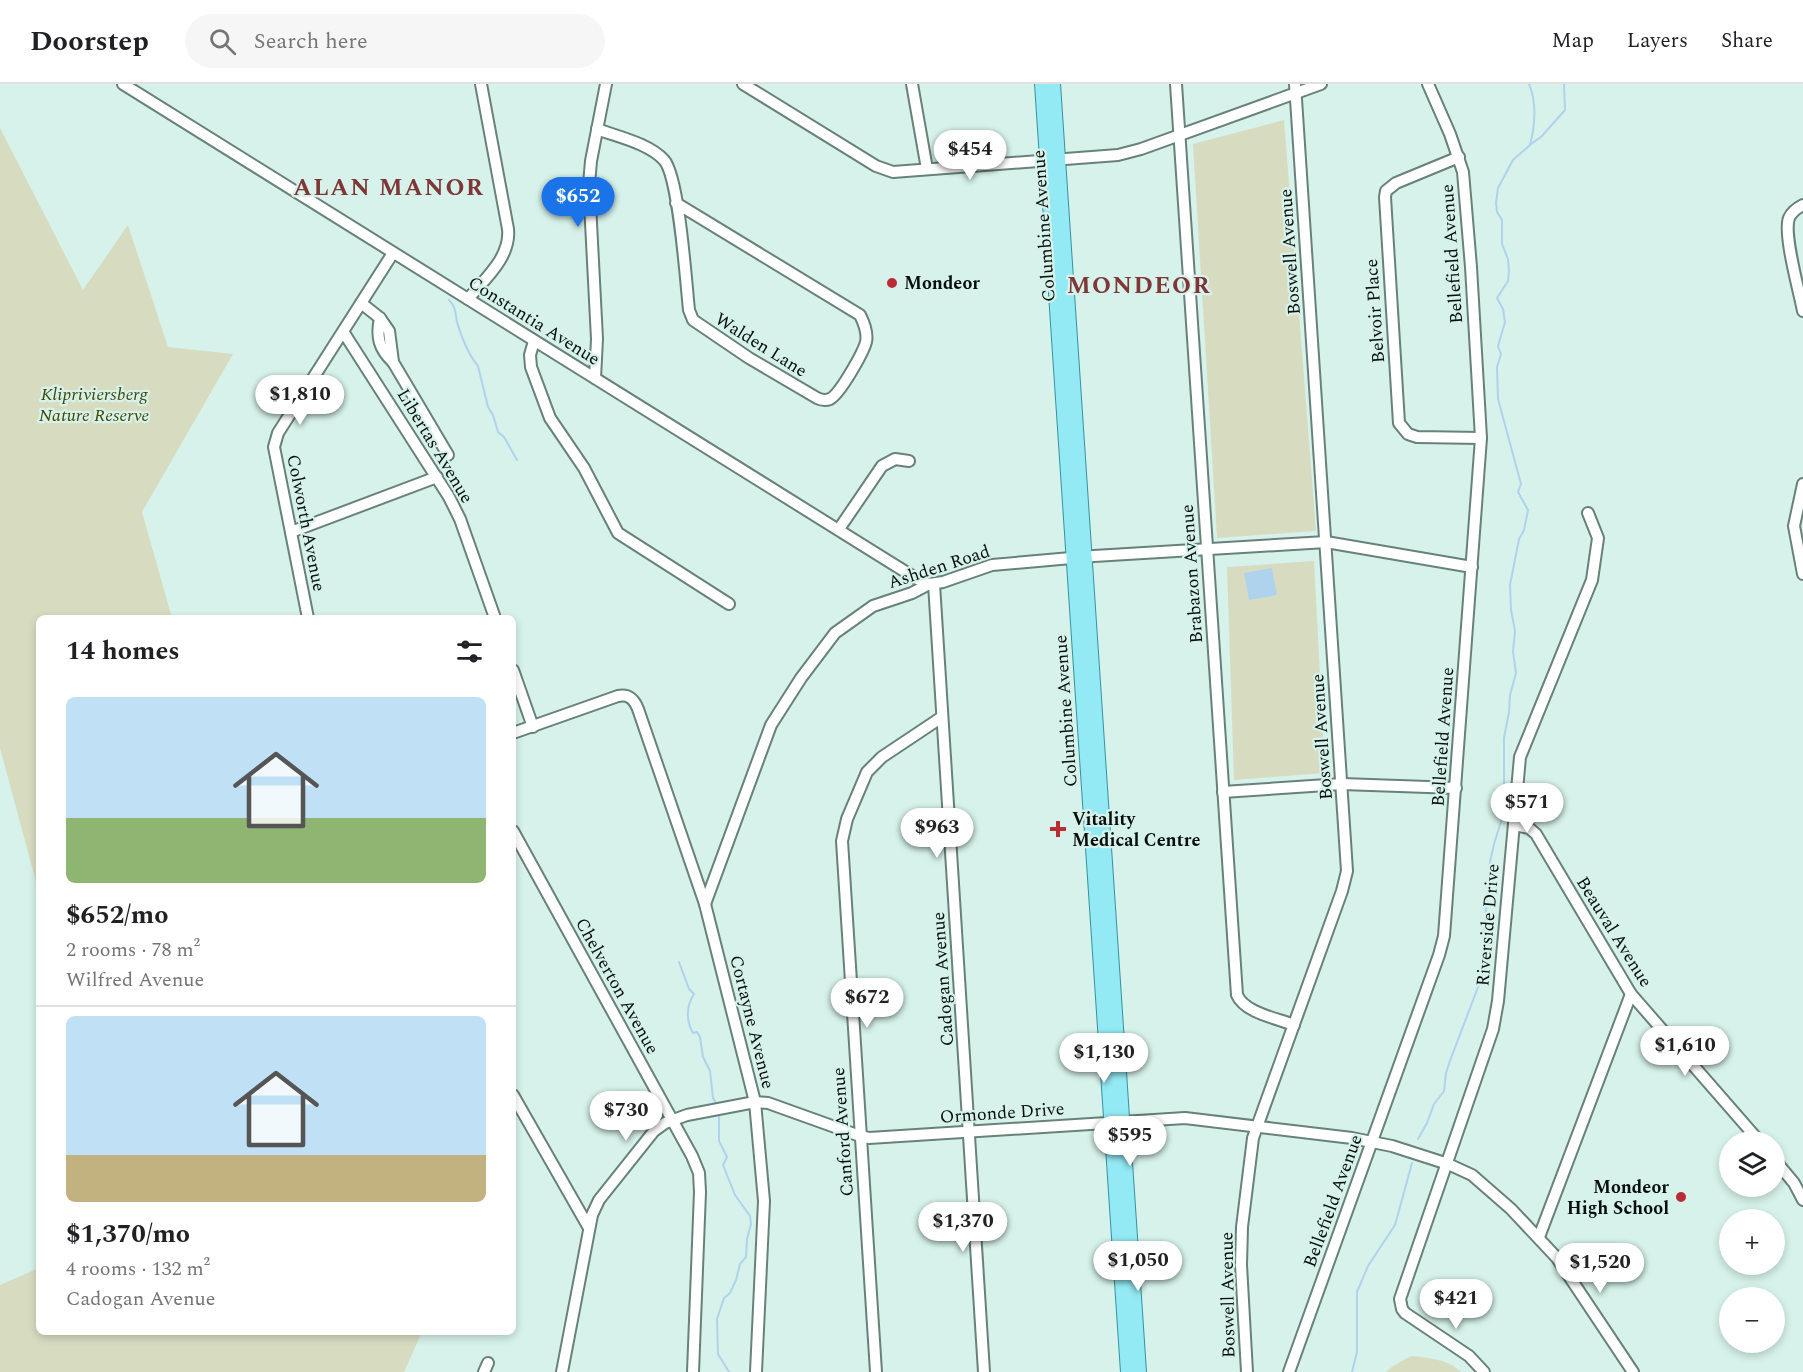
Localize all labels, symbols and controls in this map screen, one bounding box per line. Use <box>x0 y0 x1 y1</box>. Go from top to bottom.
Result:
search box <box>185 14 605 68</box>
text: Doorstep <box>30 20 149 63</box>
icon: search <box>206 25 239 58</box>
text: Search here <box>254 25 368 58</box>
text: Map <box>1552 25 1594 57</box>
text: Layers <box>1627 25 1688 57</box>
text: Share <box>1721 25 1773 57</box>
pin: $454 <box>934 130 1006 181</box>
text: $454 <box>948 134 992 164</box>
street label: Columbine Avenue <box>1025 149 1063 303</box>
district label: ALAN MANOR <box>293 170 485 206</box>
pin: $652 <box>542 177 614 228</box>
text: $652 <box>556 181 600 211</box>
street label: Bellefield Avenue <box>1434 183 1470 325</box>
street label: Boswell Avenue <box>1272 188 1308 316</box>
street label: Belvoir Place <box>1358 258 1392 364</box>
district label: MONDEOR <box>1067 268 1211 304</box>
street label: Constantia Avenue <box>463 269 605 373</box>
place label: Mondeor <box>904 270 980 297</box>
marker: Mondeor <box>885 276 899 290</box>
street label: Walden Lane <box>710 306 812 384</box>
pin: $1,810 <box>251 375 349 426</box>
text: $1,810 <box>269 379 331 409</box>
park label: Klipriviersberg Nature Reserve <box>39 381 149 429</box>
street label: Libertas Avenue <box>390 383 480 509</box>
street label: Colworth Avenue <box>279 452 333 594</box>
street label: Brabazon Avenue <box>1174 504 1210 644</box>
street label: Ashden Road <box>884 538 994 596</box>
text: 14 homes <box>66 631 180 671</box>
street label: Columbine Avenue <box>1047 634 1085 788</box>
icon: filters <box>453 635 486 668</box>
street label: Bellefield Avenue <box>1425 666 1461 808</box>
street label: Boswell Avenue <box>1304 673 1340 801</box>
icon: home <box>222 736 330 844</box>
pin: $571 <box>1491 783 1563 834</box>
text: $571 <box>1505 787 1549 817</box>
place label: Vitality Medical Centre <box>1072 806 1200 854</box>
pin: $963 <box>901 808 973 859</box>
text: $963 <box>915 812 959 842</box>
marker: Vitality Medical Centre <box>1049 820 1067 838</box>
street label: Riverside Drive <box>1469 863 1507 987</box>
street label: Beauval Avenue <box>1569 871 1659 993</box>
text: $652/mo <box>66 895 169 935</box>
street label: Cadogan Avenue <box>925 911 961 1047</box>
street label: Chelverton Avenue <box>568 913 666 1059</box>
text: 2 rooms · 78 m² <box>66 935 200 965</box>
street label: Cortayne Avenue <box>722 952 782 1092</box>
text: Wilfred Avenue <box>66 965 204 995</box>
pin: $672 <box>831 978 903 1029</box>
text: $672 <box>845 982 889 1012</box>
pin: $1,610 <box>1636 1026 1734 1077</box>
text: $1,610 <box>1654 1030 1716 1060</box>
pin: $1,130 <box>1055 1033 1153 1084</box>
text: $1,130 <box>1073 1037 1135 1067</box>
icon: home <box>222 1055 330 1163</box>
street label: Canford Avenue <box>825 1067 861 1197</box>
pin: $730 <box>590 1091 662 1142</box>
text: $730 <box>604 1095 648 1125</box>
street label: Ormonde Drive <box>939 1095 1065 1131</box>
pin: $595 <box>1094 1116 1166 1167</box>
text: $595 <box>1108 1120 1152 1150</box>
street label: Bellefield Avenue <box>1296 1131 1370 1271</box>
map controls <box>1719 1131 1785 1353</box>
button: layers <box>1719 1131 1785 1197</box>
place label: Mondeor High School <box>1567 1174 1669 1222</box>
marker: Mondeor High School <box>1674 1190 1688 1204</box>
pin: $1,370 <box>914 1202 1012 1253</box>
text: $1,370 <box>932 1206 994 1236</box>
button: + <box>1719 1209 1785 1275</box>
text: $1,370/mo <box>66 1214 190 1254</box>
street label: Boswell Avenue <box>1213 1232 1243 1358</box>
pin: $1,050 <box>1089 1241 1187 1292</box>
pin: $1,520 <box>1551 1243 1649 1294</box>
text: $1,050 <box>1107 1245 1169 1275</box>
text: $1,520 <box>1569 1247 1631 1277</box>
text: 4 rooms · 132 m² <box>66 1254 210 1284</box>
pin: $421 <box>1420 1279 1492 1330</box>
text: $421 <box>1434 1283 1478 1313</box>
text: Cadogan Avenue <box>66 1284 215 1314</box>
button: − <box>1719 1287 1785 1353</box>

